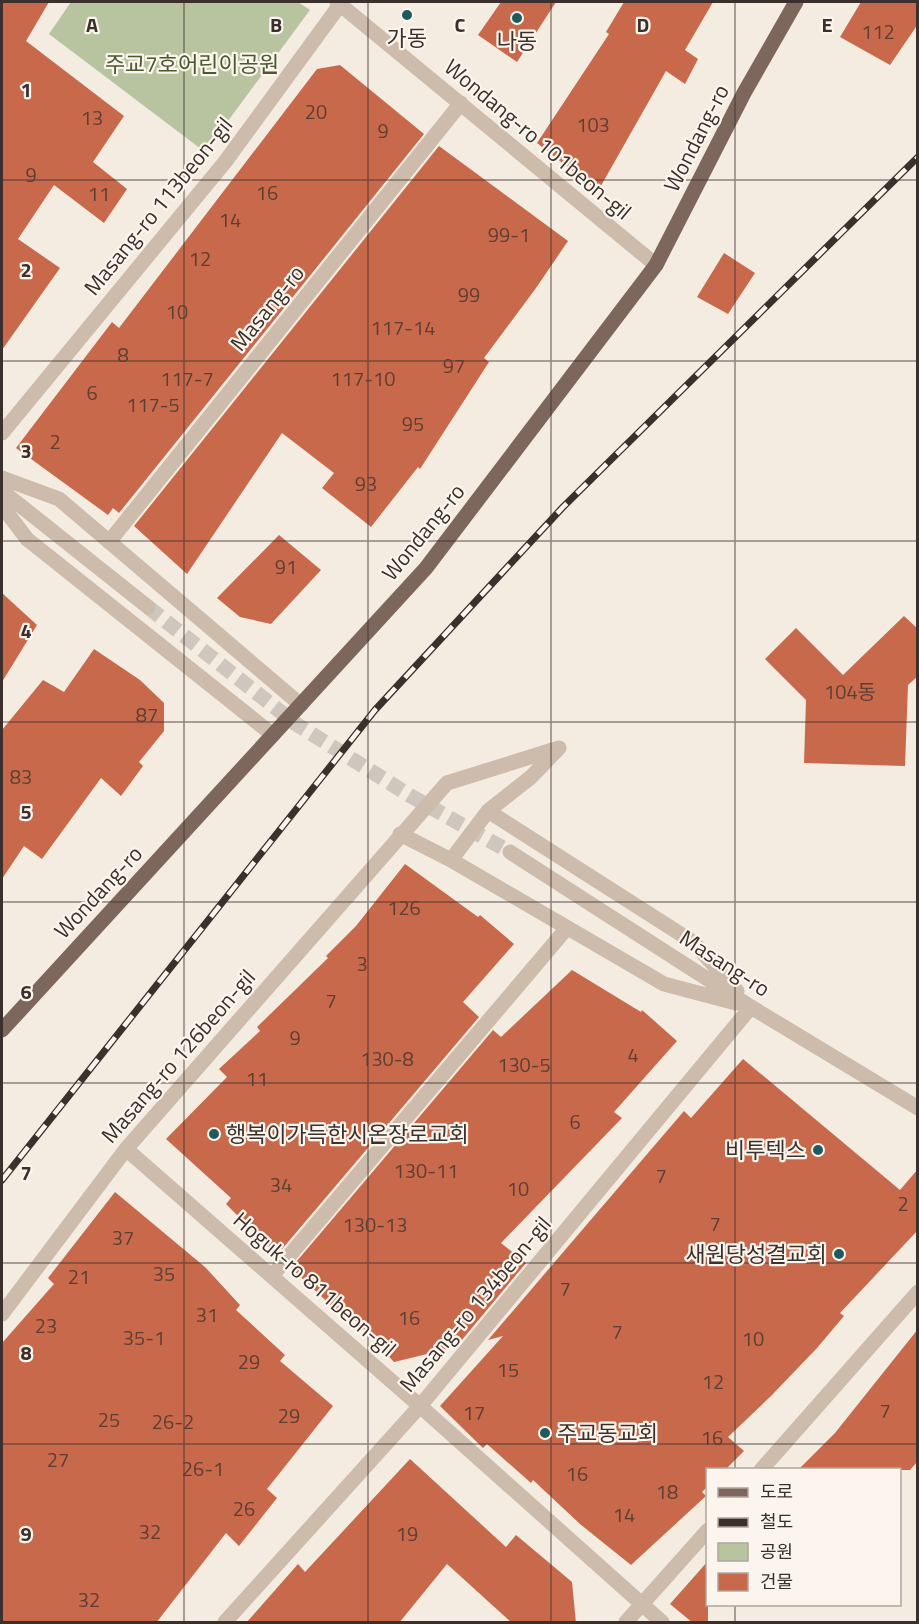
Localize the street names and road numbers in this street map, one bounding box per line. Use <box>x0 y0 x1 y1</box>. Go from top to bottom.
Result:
street label: Wondang-ro 101beon-gil <box>437 50 639 228</box>
street label: Wondang-ro <box>654 78 738 198</box>
street label: Masang-ro 113beon-gil <box>75 109 241 303</box>
street label: Masang-ro <box>222 258 312 358</box>
street label: Wondang-ro <box>373 476 473 588</box>
street label: Wondang-ro <box>46 838 150 946</box>
street label: Masang-ro <box>673 921 777 1005</box>
street label: Masang-ro 126beon-gil <box>93 961 263 1151</box>
street label: Hoguk-ro 811beon-gil <box>226 1203 404 1365</box>
street label: Masang-ro 134beon-gil <box>391 1208 559 1400</box>

